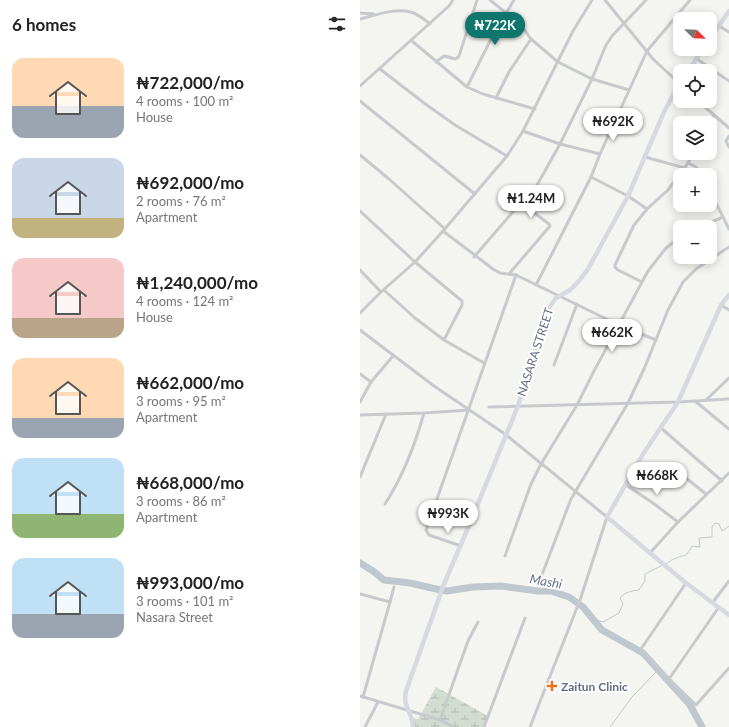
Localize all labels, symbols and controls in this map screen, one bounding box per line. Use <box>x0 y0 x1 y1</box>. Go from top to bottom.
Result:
pin: ₦722K <box>467 12 523 46</box>
north arrow <box>673 12 717 56</box>
map controls <box>673 12 717 264</box>
icon: filters <box>326 13 348 35</box>
text: 6 homes <box>12 14 76 35</box>
text: ₦722K <box>474 17 516 33</box>
button: locate <box>673 64 717 108</box>
text: ₦722,000/mo <box>136 72 244 93</box>
icon: home <box>44 74 92 122</box>
text: 4 rooms · 100 m² <box>136 93 233 109</box>
pin: ₦692K <box>585 108 641 142</box>
text: House <box>136 109 173 125</box>
text: ₦692K <box>592 113 634 129</box>
button: layers <box>673 116 717 160</box>
button: + <box>673 168 717 212</box>
text: ₦692,000/mo <box>136 172 244 193</box>
icon: home <box>44 174 92 222</box>
pin: ₦1.24M <box>498 185 564 219</box>
text: ₦1.24M <box>507 190 555 206</box>
text: 2 rooms · 76 m² <box>136 193 226 209</box>
text: Apartment <box>136 209 197 225</box>
button: − <box>673 220 717 264</box>
text: ₦1,240,000/mo <box>136 272 258 293</box>
icon: home <box>44 274 92 322</box>
text: 4 rooms · 124 m² <box>136 293 233 309</box>
street label: NASARA STREET <box>514 306 556 398</box>
text: House <box>136 309 173 325</box>
pin: ₦662K <box>584 319 640 353</box>
text: ₦662K <box>591 324 633 340</box>
text: ₦662,000/mo <box>136 372 244 393</box>
icon: home <box>44 374 92 422</box>
text: 3 rooms · 95 m² <box>136 393 226 409</box>
text: Apartment <box>136 409 197 425</box>
pin: ₦668K <box>629 462 685 496</box>
text: ₦668K <box>636 467 678 483</box>
text: ₦668,000/mo <box>136 472 244 493</box>
icon: home <box>44 474 92 522</box>
text: 3 rooms · 86 m² <box>136 493 226 509</box>
pin: ₦993K <box>420 500 476 534</box>
text: ₦993K <box>427 505 469 521</box>
text: Apartment <box>136 509 197 525</box>
water label: Mashi <box>528 570 564 592</box>
text: ₦993,000/mo <box>136 572 244 593</box>
icon: home <box>44 574 92 622</box>
text: 3 rooms · 101 m² <box>136 593 233 609</box>
text: Nasara Street <box>136 609 213 625</box>
place label: Zaitun Clinic <box>561 679 628 694</box>
marker: Zaitun Clinic <box>546 680 558 692</box>

